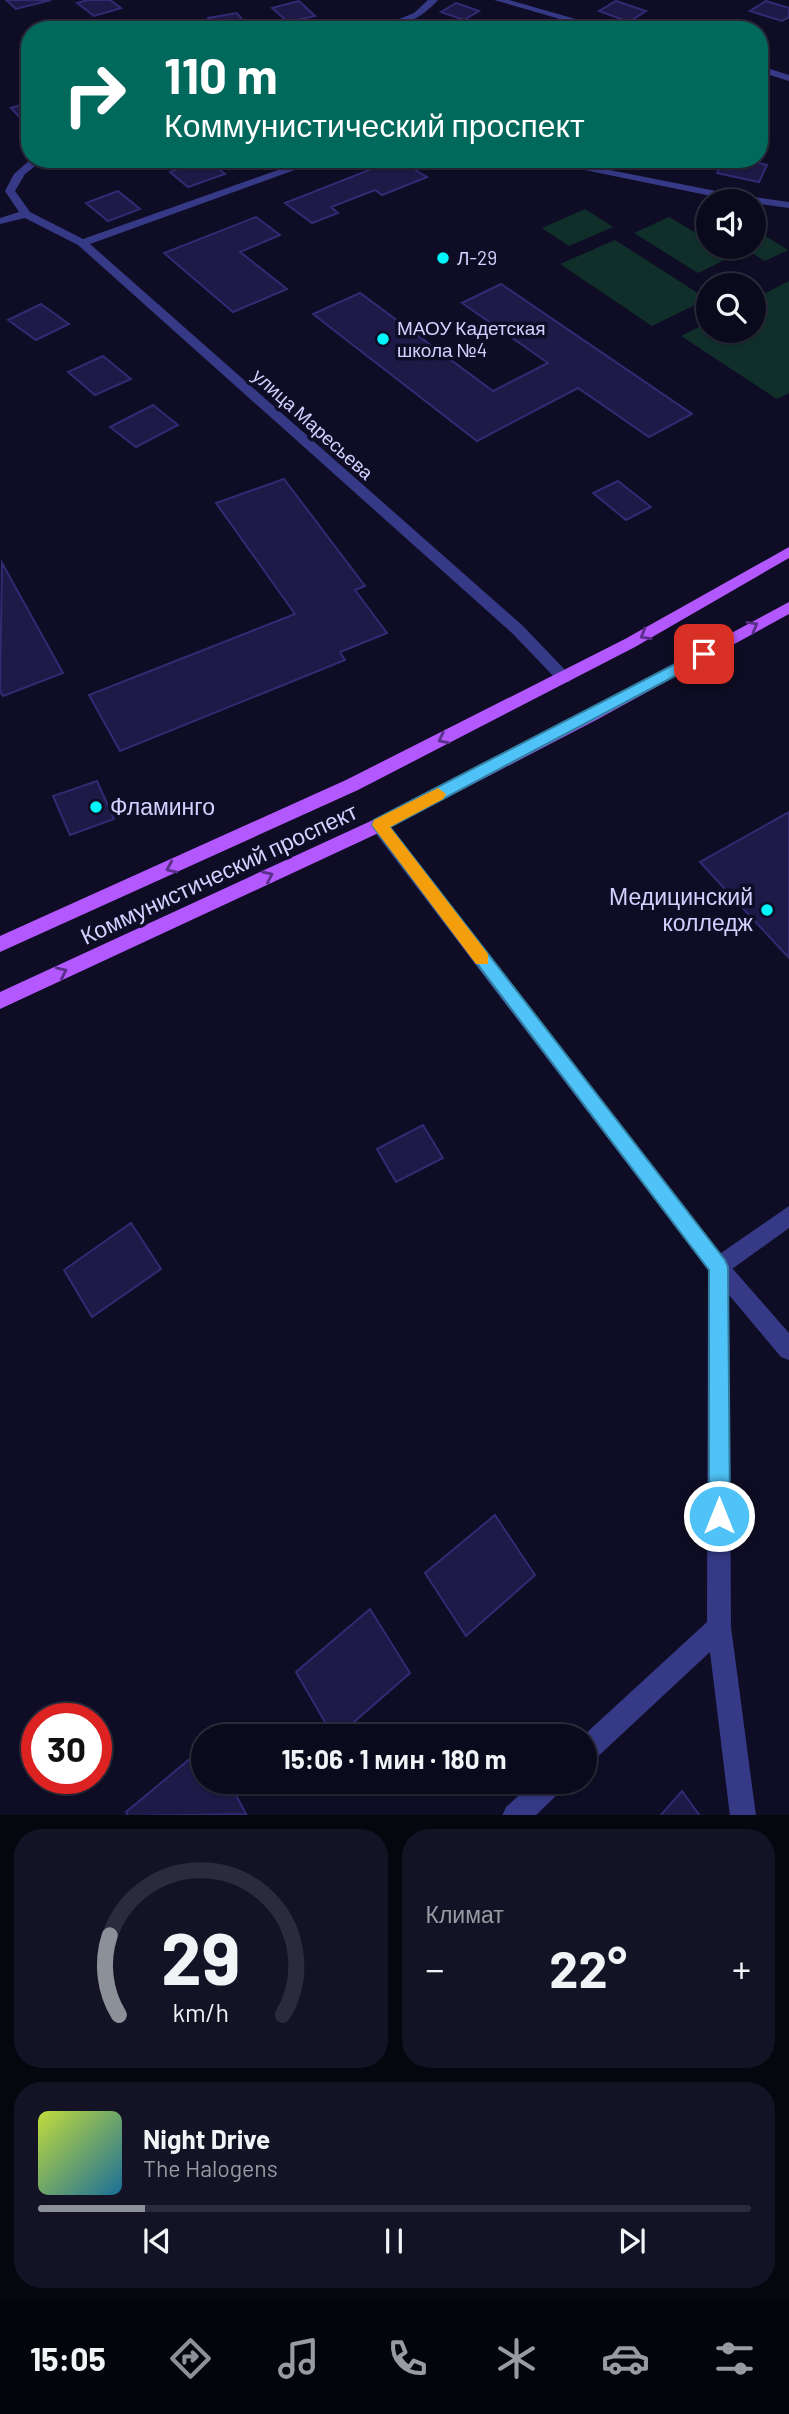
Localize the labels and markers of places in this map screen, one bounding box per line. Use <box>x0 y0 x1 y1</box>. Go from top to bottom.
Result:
place label: Л-29 <box>457 246 497 269</box>
marker: Л-29 <box>435 250 451 266</box>
place label: МАОУ Кадетская школа №4 <box>397 316 546 361</box>
marker: МАОУ Кадетская школа №4 <box>375 331 391 347</box>
pin <box>674 624 734 684</box>
place label: Фламинго <box>110 792 215 820</box>
marker: Фламинго <box>88 799 104 815</box>
place label: Медицинский колледж <box>609 882 754 936</box>
marker: Медицинский колледж <box>759 902 775 918</box>

